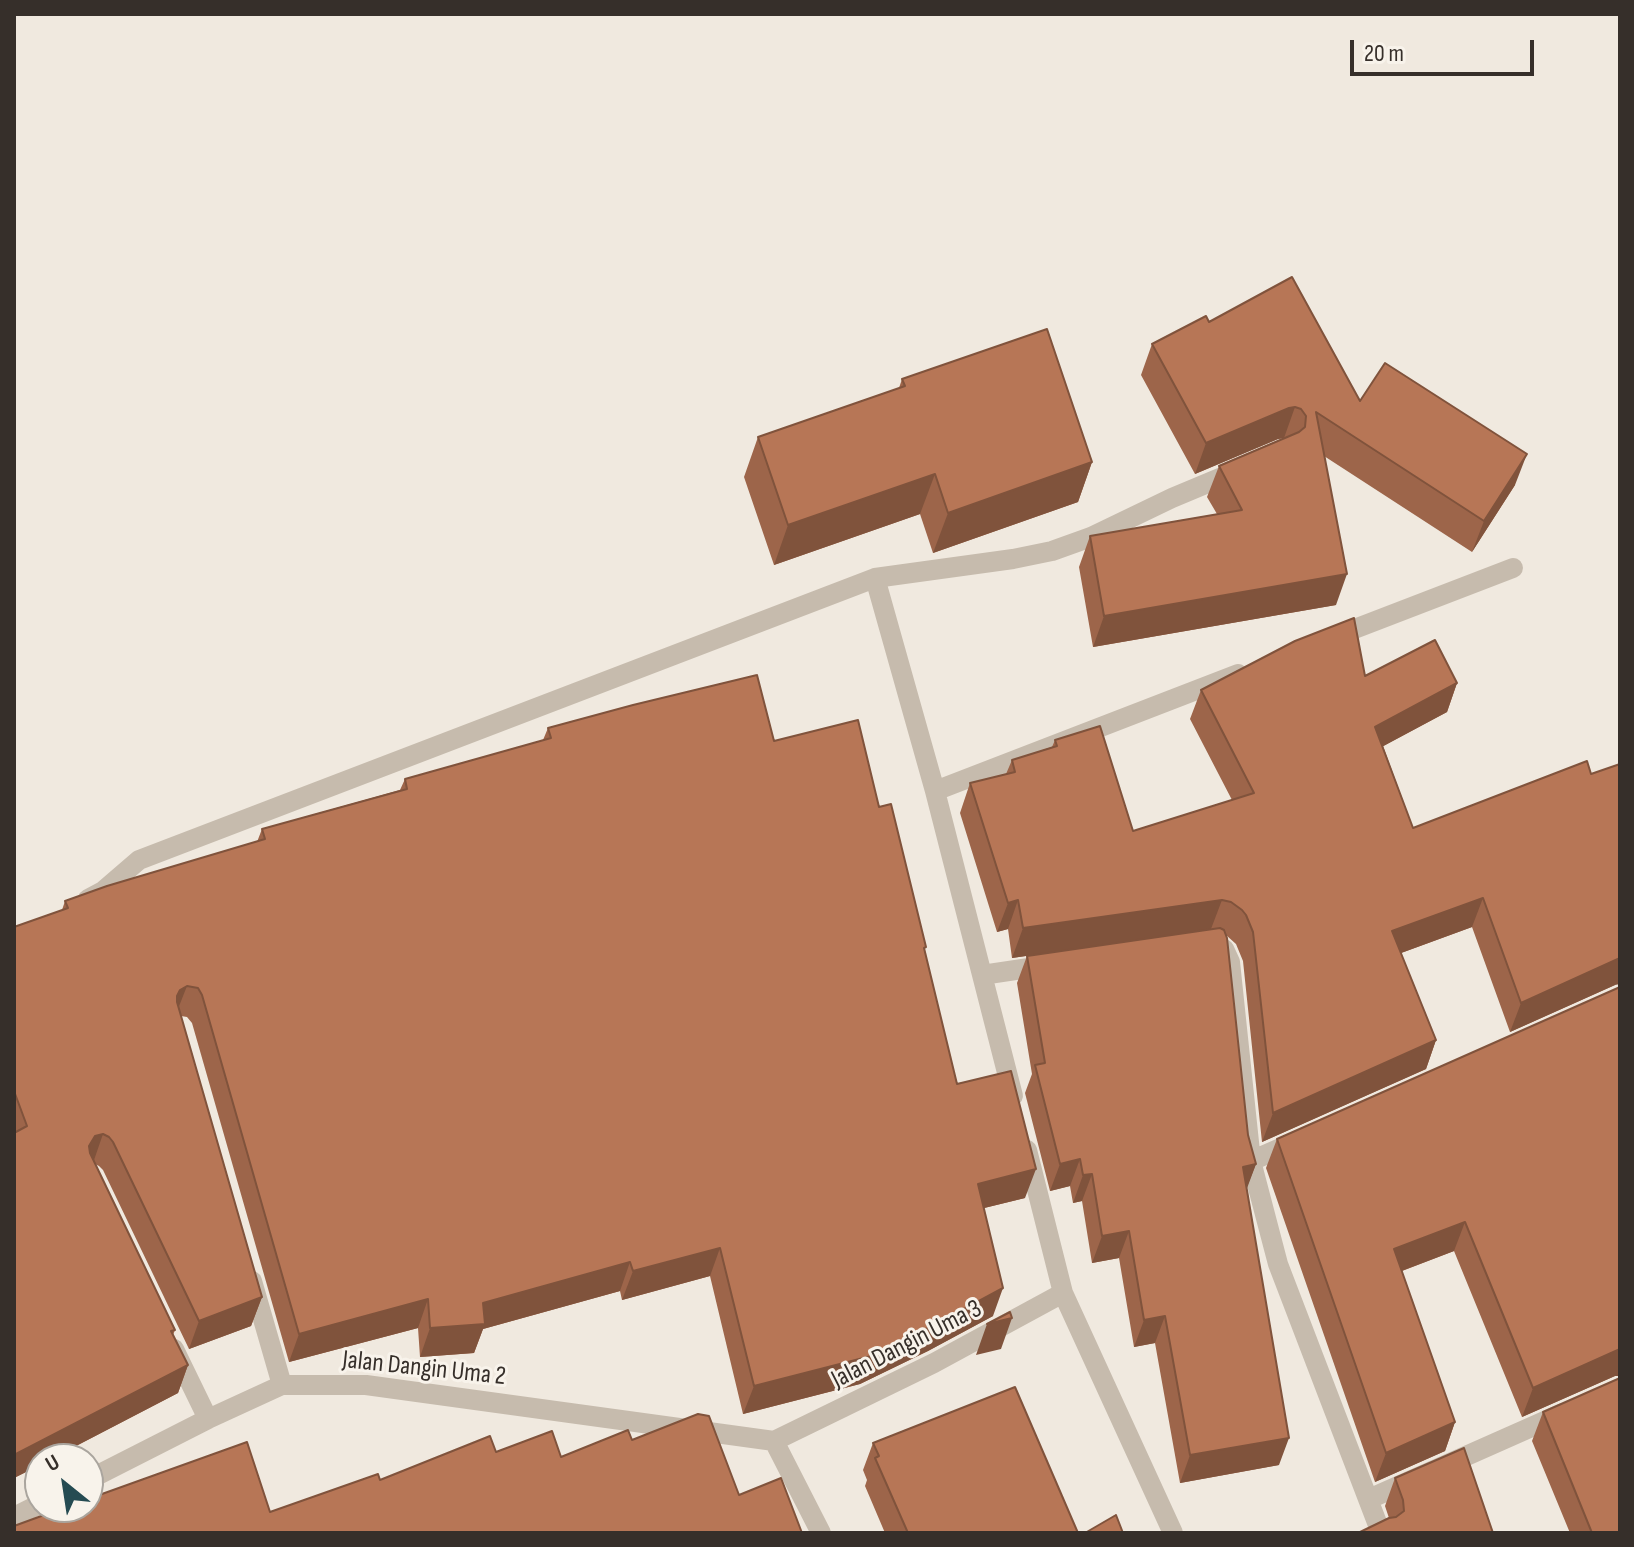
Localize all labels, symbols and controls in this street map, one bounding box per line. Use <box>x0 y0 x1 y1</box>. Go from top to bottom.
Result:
scale bar <box>1354 24 1538 74</box>
text: 20 m <box>1364 39 1404 68</box>
street label: Jalan Dangin Uma 3 <box>827 1294 987 1396</box>
street label: Jalan Dangin Uma 2 <box>341 1345 507 1393</box>
north arrow <box>24 1443 104 1523</box>
text: U <box>41 1449 64 1478</box>

